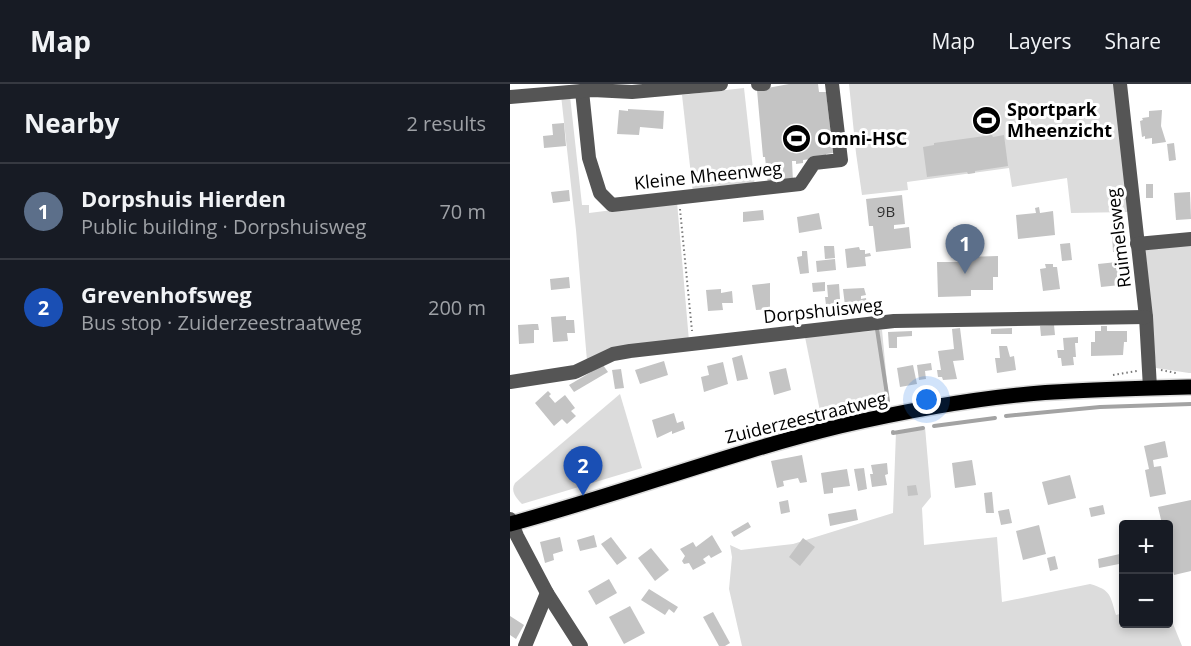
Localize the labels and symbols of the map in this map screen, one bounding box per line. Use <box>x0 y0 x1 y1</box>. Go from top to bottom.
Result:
place label: Sportpark Mheenzicht <box>1007 97 1112 142</box>
sports icon: Sportpark Mheenzicht <box>970 104 1002 136</box>
sports icon: Omni-HSC <box>780 123 812 155</box>
place label: Omni-HSC <box>817 126 907 150</box>
street label: Kleine Mheenweg <box>633 155 783 195</box>
street label: Ruimelsweg <box>1100 187 1136 289</box>
house number: 9B <box>877 201 895 221</box>
pin: 1 <box>946 224 984 274</box>
street label: Dorpshuisweg <box>762 292 884 328</box>
street label: Zuiderzeestraatweg <box>723 385 889 449</box>
your location <box>912 385 941 414</box>
pin: 2 <box>564 446 602 496</box>

